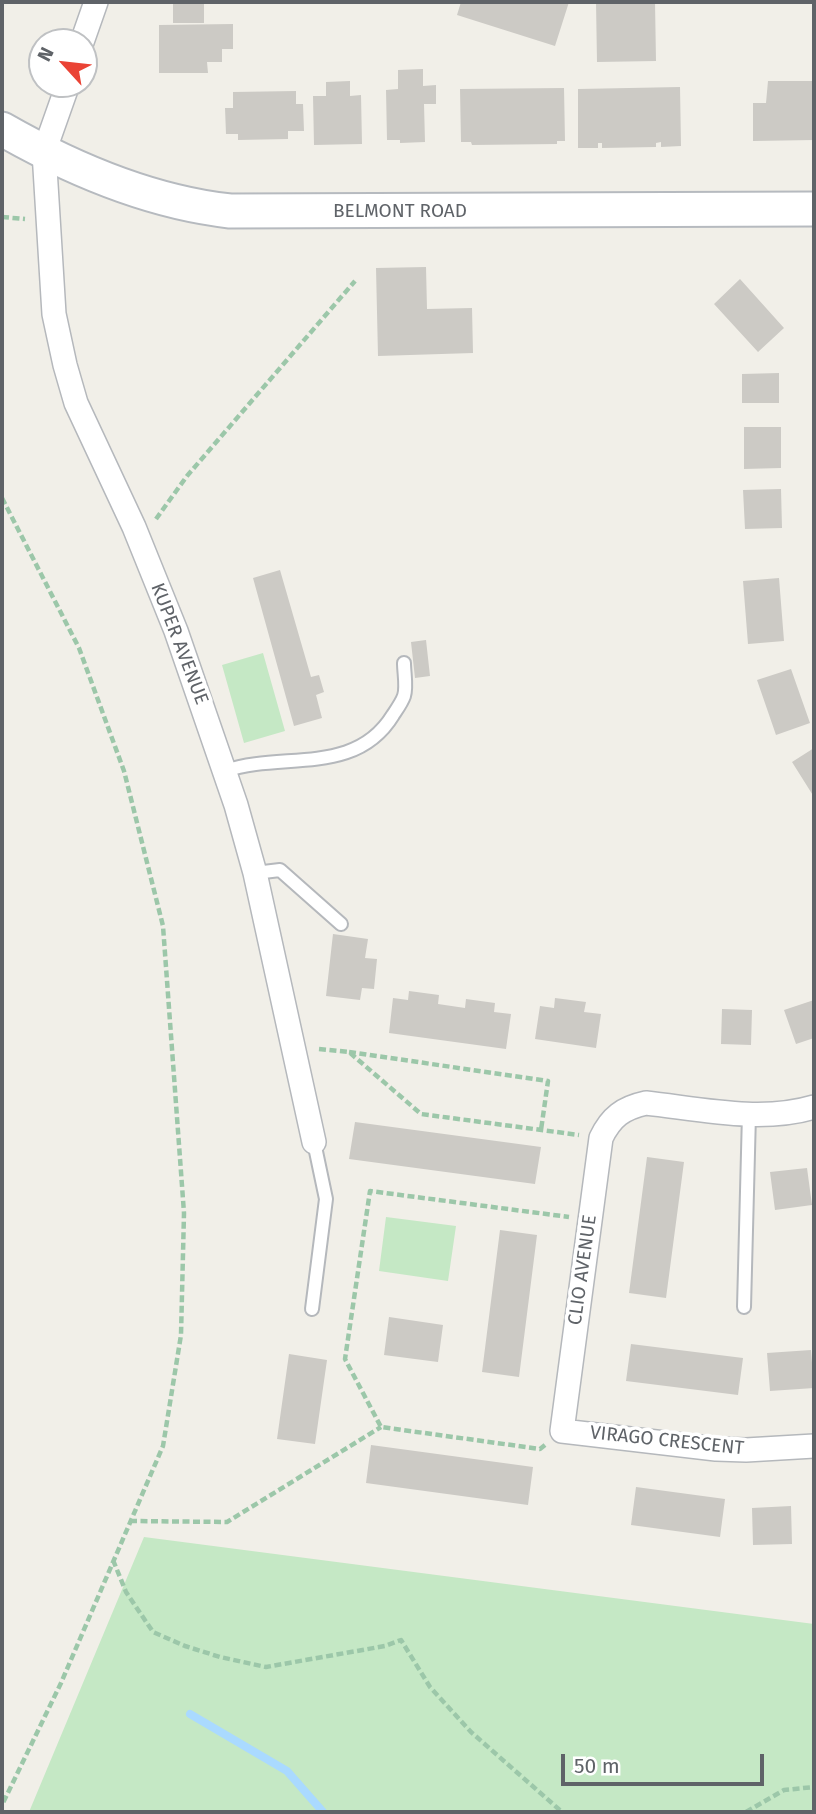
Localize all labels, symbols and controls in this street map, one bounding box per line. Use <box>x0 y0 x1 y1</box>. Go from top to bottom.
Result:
north arrow <box>28 28 98 98</box>
text: N <box>33 43 59 65</box>
street label: BELMONT ROAD <box>333 201 467 223</box>
street label: KUPER AVENUE <box>145 580 213 708</box>
street label: CLIO AVENUE <box>564 1213 602 1327</box>
street label: VIRAGO CRESCENT <box>589 1422 745 1460</box>
scale bar <box>564 1741 767 1785</box>
text: 50 m <box>574 1753 620 1779</box>

